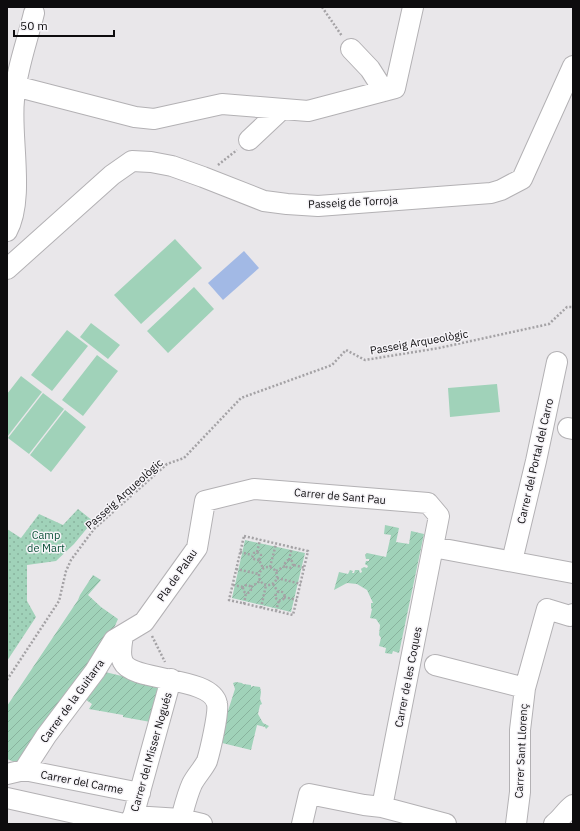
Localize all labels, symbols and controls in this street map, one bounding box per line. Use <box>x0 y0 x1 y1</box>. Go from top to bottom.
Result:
scale bar <box>14 12 114 38</box>
text: 50 m <box>20 18 48 33</box>
street label: Passeig de Torroja <box>308 193 398 211</box>
street label: Passeig Arqueològic <box>369 326 470 358</box>
street label: Carrer del Portal del Carro <box>514 397 556 525</box>
street label: Passeig Arqueològic <box>82 455 166 532</box>
street label: Carrer de Sant Pau <box>294 485 386 507</box>
park label: Camp de Mart <box>27 528 65 555</box>
street label: Pla de Palau <box>154 546 200 604</box>
street label: Carrer de les Coques <box>391 625 425 729</box>
street label: Carrer de la Guitarra <box>37 656 107 746</box>
street label: Carrer del Misser Nogués <box>127 691 175 813</box>
street label: Carrer Sant Llorenç <box>512 703 530 799</box>
street label: Carrer del Carme <box>40 767 124 797</box>

